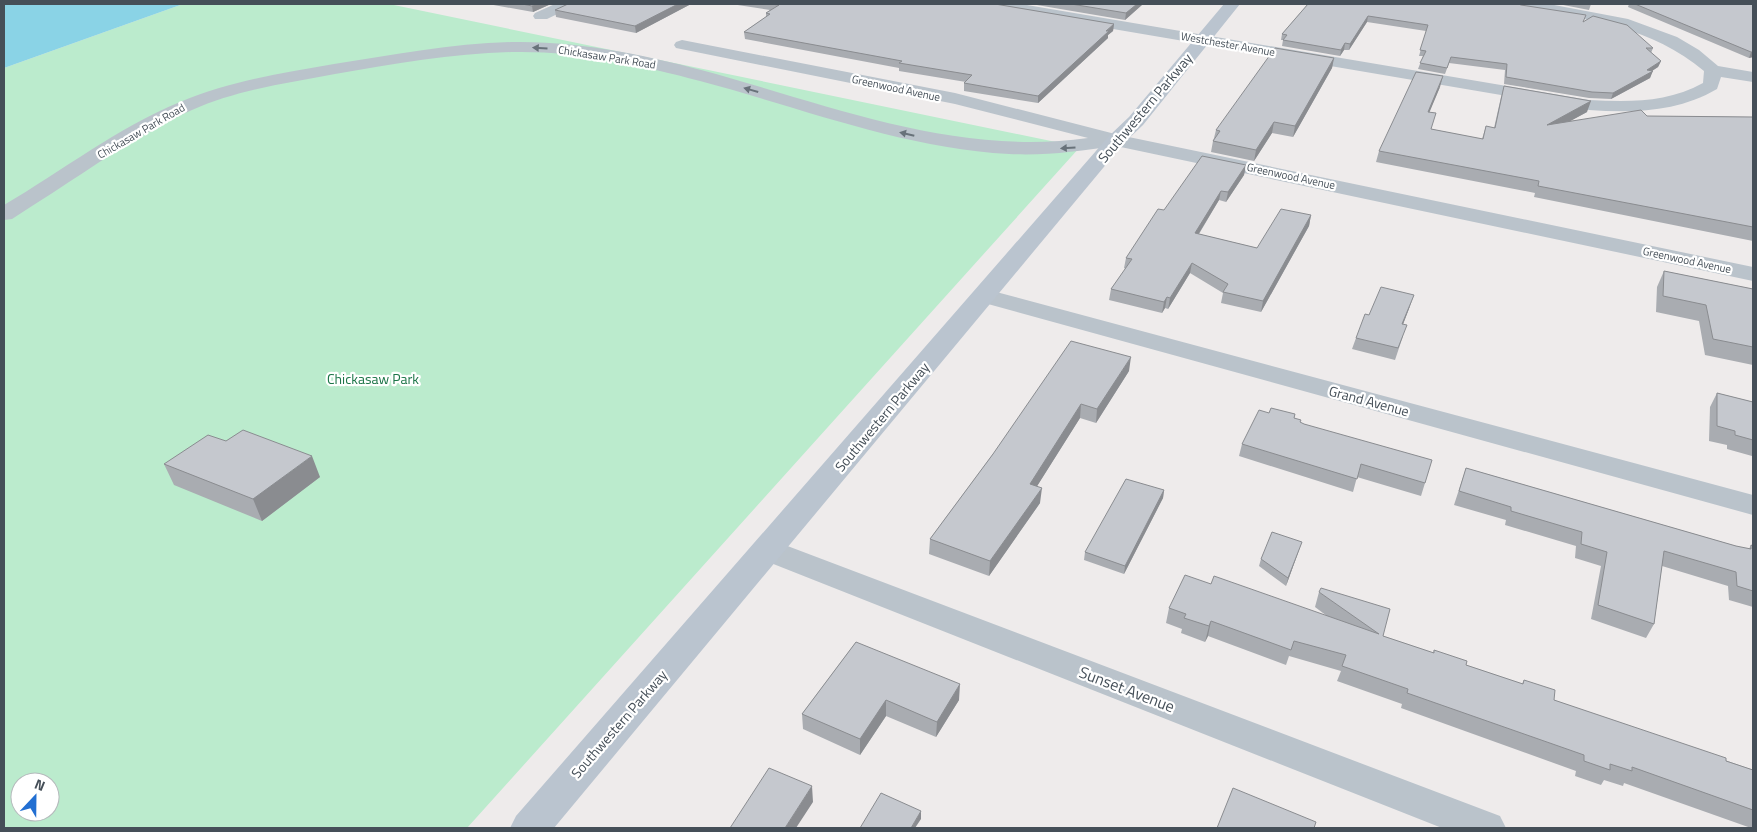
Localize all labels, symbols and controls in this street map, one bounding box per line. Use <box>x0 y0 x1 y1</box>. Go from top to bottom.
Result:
street label: Westchester Avenue <box>1180 28 1277 60</box>
street label: Chickasaw Park Road <box>557 41 657 73</box>
one-way arrow <box>532 43 548 51</box>
street label: Southwestern Parkway <box>1092 48 1197 167</box>
street label: Greenwood Avenue <box>850 71 942 105</box>
one-way arrow <box>743 86 758 94</box>
street label: Chickasaw Park Road <box>94 99 188 163</box>
one-way arrow <box>899 130 915 138</box>
one-way arrow <box>1060 144 1076 152</box>
street label: Greenwood Avenue <box>1245 159 1337 193</box>
street label: Greenwood Avenue <box>1641 243 1733 277</box>
street label: Southwestern Parkway <box>829 357 934 476</box>
park label: Chickasaw Park <box>327 368 419 389</box>
street label: Grand Avenue <box>1327 380 1412 421</box>
street label: Sunset Avenue <box>1076 660 1178 718</box>
street label: Southwestern Parkway <box>566 665 672 782</box>
north arrow <box>10 772 60 822</box>
text: N <box>32 773 48 796</box>

